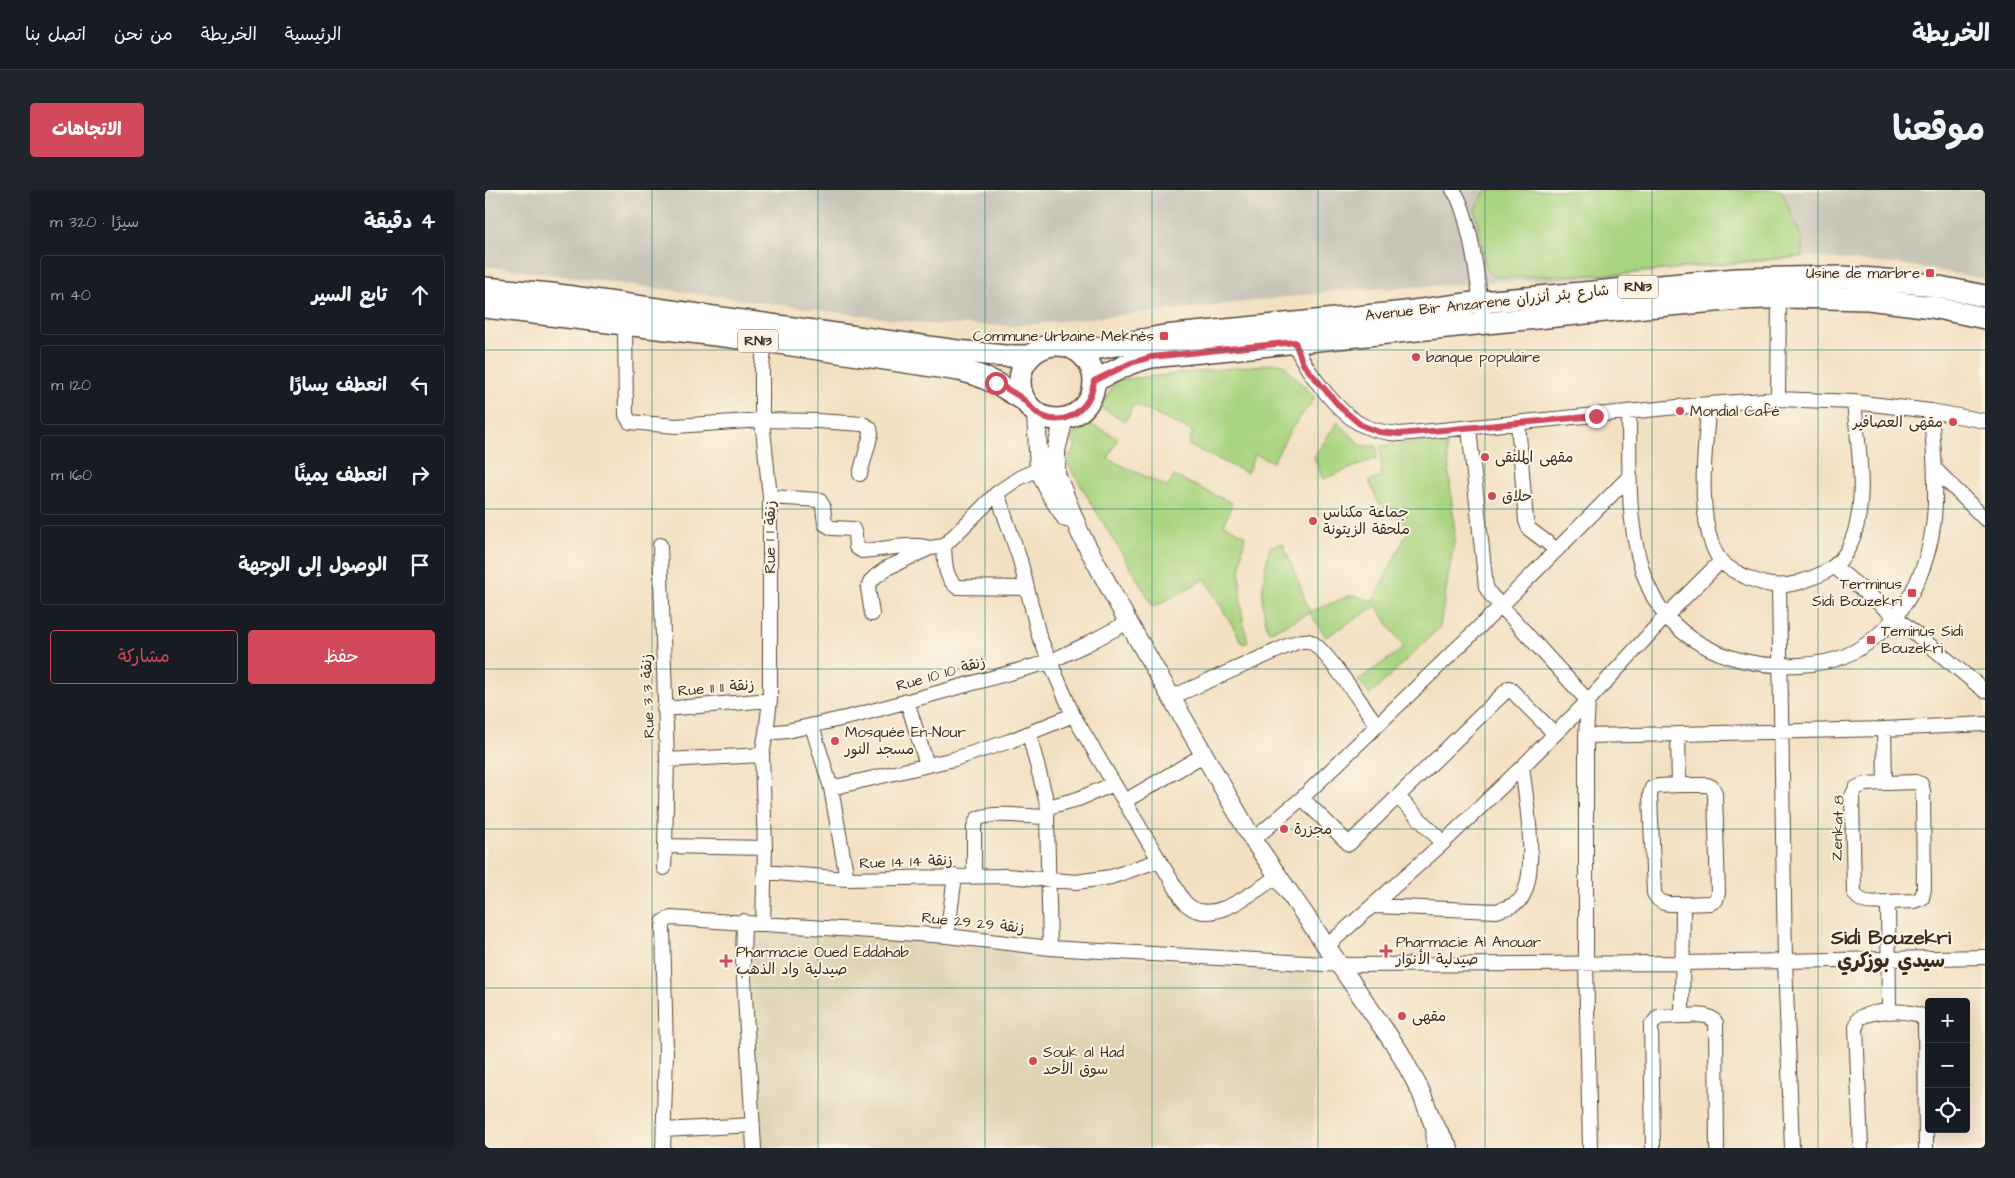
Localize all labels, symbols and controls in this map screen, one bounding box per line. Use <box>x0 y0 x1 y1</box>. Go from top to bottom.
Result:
text: الخريطة <box>1912 17 1990 51</box>
text: اتصل بنا <box>25 22 86 47</box>
text: من نحن <box>114 22 173 47</box>
text: الخريطة <box>201 22 257 47</box>
text: الرئيسية <box>285 22 341 47</box>
button: الاتجاهات <box>30 103 144 157</box>
text: موقعنا <box>1892 105 1985 154</box>
text: 4 دقيقة <box>364 207 435 236</box>
text: سيرًا · 320 m <box>50 211 139 233</box>
place label: Usine de marbre <box>1806 263 1920 284</box>
marker: Usine de marbre <box>1924 267 1936 279</box>
road number: RN13 <box>1618 275 1658 298</box>
street label: Avenue Bir Anzarene شارع بئر أنزران <box>1364 280 1610 326</box>
icon: ahead <box>406 281 434 309</box>
text: تابع السير <box>312 282 387 309</box>
text: 40 m <box>51 284 91 306</box>
place label: Commune Urbaine Meknès <box>973 326 1154 347</box>
road number: RN13 <box>738 330 778 352</box>
marker: Commune Urbaine Meknès <box>1158 330 1170 342</box>
place label: banque populaire <box>1426 347 1540 368</box>
marker: banque populaire <box>1410 351 1422 363</box>
icon: left <box>406 371 434 399</box>
text: انعطف يسارًا <box>290 372 387 399</box>
route start <box>985 372 1008 395</box>
text: 120 m <box>51 374 91 396</box>
place label: Mondial Café <box>1690 401 1780 422</box>
route end <box>1585 405 1608 428</box>
marker: Mondial Café <box>1674 405 1686 417</box>
place label: مقهى العصافير <box>1851 412 1943 433</box>
marker: مقهى العصافير <box>1947 416 1959 428</box>
place label: مقهى الملتقى <box>1495 447 1574 468</box>
marker: مقهى الملتقى <box>1479 451 1491 463</box>
icon: right <box>406 461 434 489</box>
text: انعطف يمينًا <box>295 462 387 489</box>
text: 160 m <box>51 464 92 486</box>
place label: حلاق <box>1502 486 1532 507</box>
marker: حلاق <box>1486 490 1498 502</box>
street label: Rue 1 زنقة 1 <box>760 501 781 573</box>
place label: جماعة مكناس ملحقة الزيتونة <box>1323 502 1410 540</box>
marker: جماعة مكناس ملحقة الزيتونة <box>1307 515 1319 527</box>
icon: arrive <box>406 551 434 579</box>
text: الوصول إلى الوجهة <box>238 552 387 579</box>
place label: Terminus Sidi Bouzekri <box>1812 574 1903 612</box>
marker: Terminus Sidi Bouzekri <box>1906 587 1918 599</box>
place label: Teminus Sidi Bouzekri <box>1881 621 1964 659</box>
button: مشاركة <box>50 630 238 684</box>
button: حفظ <box>248 630 435 684</box>
marker: Teminus Sidi Bouzekri <box>1865 634 1877 646</box>
street label: Rue 10 زنقة 10 <box>894 651 988 697</box>
street label: Rue 3 زنقة 3 <box>636 654 660 738</box>
street label: Rue 11 زنقة 11 <box>677 674 755 702</box>
place label: Mosquée En-Nour مسجد النور <box>844 722 966 760</box>
marker: Mosquée En-Nour مسجد النور <box>829 735 841 747</box>
street label: Zenkat 8 <box>1826 794 1850 861</box>
place label: مجزرة <box>1294 819 1332 840</box>
marker: مجزرة <box>1278 823 1290 835</box>
street label: Rue 14 زنقة 14 <box>859 850 953 874</box>
street label: Rue 29 زنقة 29 <box>921 907 1025 939</box>
district label: Sidi Bouzekri سيدي بوزكري <box>1830 924 1952 976</box>
place label: Pharmacie Al Anouar صيدلية الأنوار <box>1395 932 1541 970</box>
place label: Pharmacie Oued Eddahab صيدلية واد الذهب <box>736 942 910 980</box>
marker: Pharmacie Al Anouar صيدلية الأنوار <box>1380 945 1392 957</box>
marker: Pharmacie Oued Eddahab صيدلية واد الذهب <box>720 955 732 967</box>
map controls <box>1925 998 1970 1133</box>
button: + <box>1925 998 1970 1043</box>
place label: مقهى <box>1412 1006 1446 1027</box>
marker: مقهى <box>1396 1010 1408 1022</box>
place label: Souk al Had سوق الأحد <box>1043 1042 1125 1080</box>
button: − <box>1925 1043 1970 1088</box>
marker: Souk al Had سوق الأحد <box>1027 1055 1039 1067</box>
button: locate <box>1925 1088 1970 1133</box>

